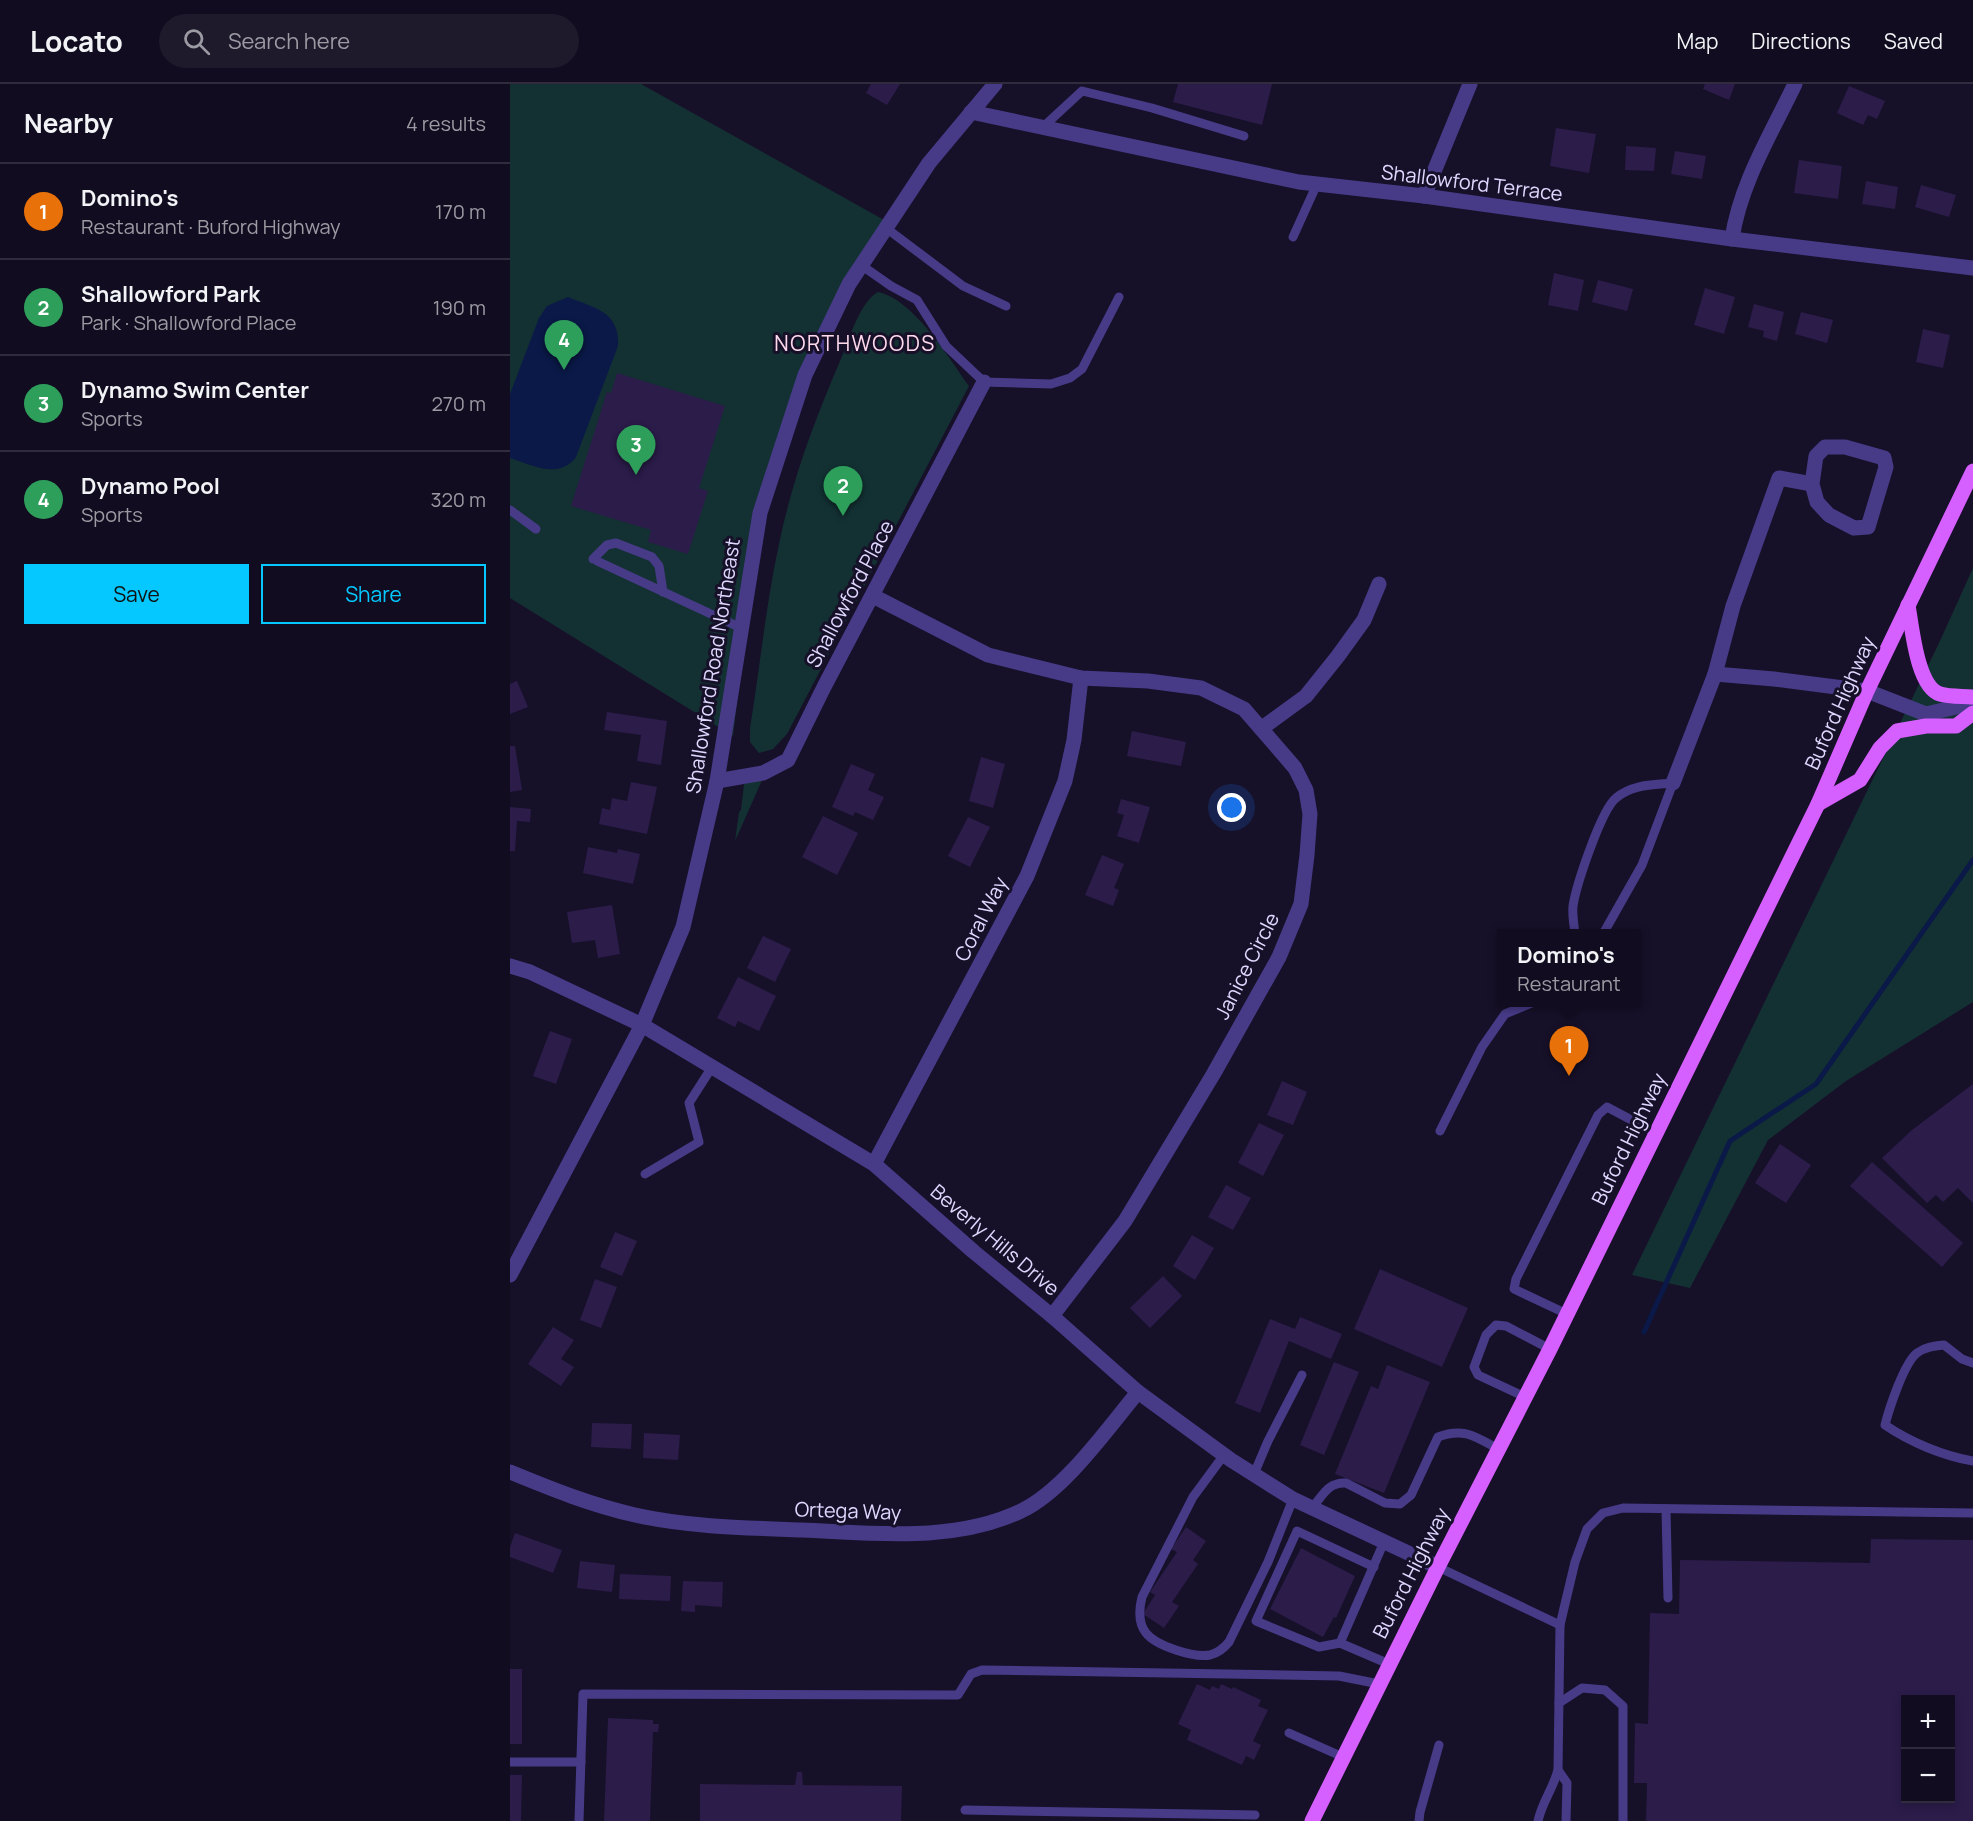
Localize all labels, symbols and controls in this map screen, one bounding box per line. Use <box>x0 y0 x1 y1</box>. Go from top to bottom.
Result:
search box <box>159 14 579 68</box>
text: Locato <box>30 22 123 60</box>
icon: search <box>180 25 213 58</box>
text: Search here <box>228 26 350 56</box>
text: Map <box>1677 27 1718 55</box>
text: Directions <box>1751 27 1851 55</box>
text: Saved <box>1884 27 1943 55</box>
text: Nearby <box>24 105 113 141</box>
text: 4 results <box>406 110 486 137</box>
street label: Shallowford Terrace <box>1380 158 1564 207</box>
text: Domino's <box>81 183 178 213</box>
text: 1 <box>39 198 48 225</box>
text: 170 m <box>435 198 486 225</box>
text: Restaurant · Buford Highway <box>81 213 341 240</box>
text: Shallowford Park <box>81 279 260 309</box>
text: 2 <box>38 294 49 321</box>
text: 190 m <box>433 294 486 321</box>
text: Park · Shallowford Place <box>81 309 297 336</box>
pin: 4 <box>544 320 584 370</box>
district label: NORTHWOODS <box>774 329 936 357</box>
text: Dynamo Swim Center <box>81 375 309 405</box>
text: 3 <box>38 390 49 417</box>
text: 270 m <box>431 390 486 417</box>
text: Sports <box>81 405 143 432</box>
pin: 3 <box>616 426 656 475</box>
pin: 2 <box>824 466 862 516</box>
text: Dynamo Pool <box>81 471 220 501</box>
text: 4 <box>37 486 50 513</box>
text: 320 m <box>430 486 486 513</box>
text: Sports <box>81 501 143 528</box>
street label: Shallowford Place <box>799 515 900 672</box>
street label: Shallowford Road Northeast <box>679 536 746 795</box>
button: Save <box>24 564 249 624</box>
button: Share <box>261 564 486 624</box>
street label: Buford Highway <box>1798 631 1881 774</box>
your location <box>1217 793 1246 822</box>
street label: Coral Way <box>948 871 1014 966</box>
street label: Janice Circle <box>1208 908 1285 1024</box>
popup <box>1497 929 1641 1007</box>
text: Domino's <box>1517 940 1615 970</box>
text: Restaurant <box>1517 970 1621 997</box>
pin: 1 <box>1550 1026 1588 1076</box>
street label: Buford Highway <box>1585 1068 1672 1209</box>
street label: Beverly Hills Drive <box>925 1178 1065 1302</box>
street label: Ortega Way <box>794 1495 902 1526</box>
street label: Buford Highway <box>1366 1502 1455 1643</box>
map controls <box>1901 1695 1955 1803</box>
button: + <box>1901 1695 1955 1749</box>
button: − <box>1901 1749 1955 1803</box>

